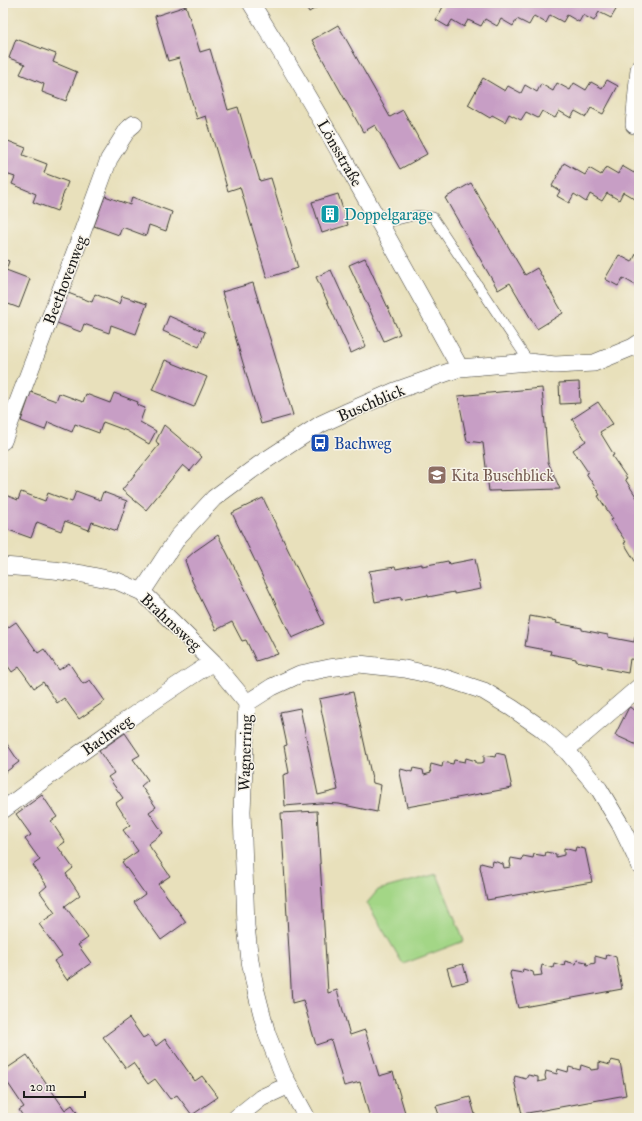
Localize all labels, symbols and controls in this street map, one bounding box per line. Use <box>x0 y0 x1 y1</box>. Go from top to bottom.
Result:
street label: Lönsstraße <box>313 116 367 190</box>
building icon: Doppelgarage <box>319 203 341 225</box>
place label: Doppelgarage <box>344 205 433 225</box>
street label: Beethovenweg <box>39 232 92 327</box>
street label: Buschblick <box>335 380 408 426</box>
bus stop icon: Bachweg <box>309 432 331 454</box>
place label: Bachweg <box>334 434 392 454</box>
school or university icon: Kita Buschblick <box>426 464 448 486</box>
place label: Kita Buschblick <box>451 466 554 485</box>
street label: Brahmsweg <box>136 589 206 656</box>
street label: Bachweg <box>78 710 137 760</box>
street label: Wagnerring <box>234 714 257 792</box>
scale bar <box>24 1073 85 1099</box>
text: 20 m <box>30 1080 56 1094</box>

